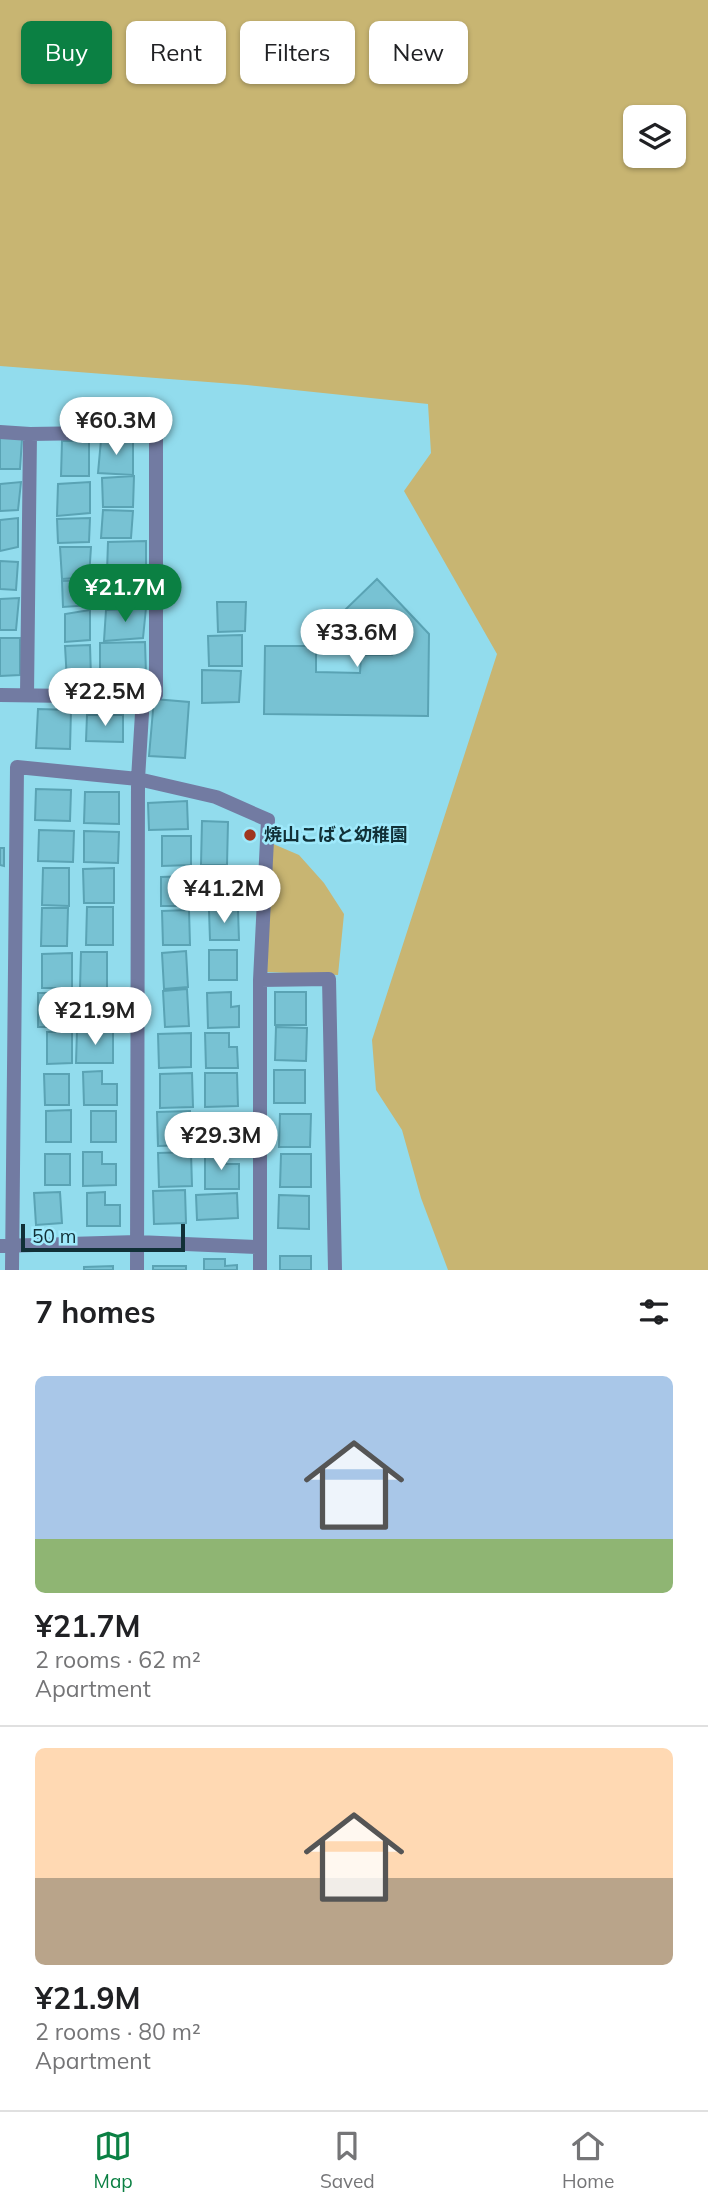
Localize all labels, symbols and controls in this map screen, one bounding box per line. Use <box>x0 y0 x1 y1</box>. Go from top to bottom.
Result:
chip: Buy <box>21 21 112 84</box>
chip: Rent <box>126 21 226 84</box>
chip: Filters <box>240 21 355 84</box>
chip: New <box>369 21 468 84</box>
map controls <box>623 105 686 168</box>
button: layers <box>623 105 686 168</box>
pin: ¥60.3M <box>59 398 173 457</box>
text: ¥60.3M <box>76 405 156 434</box>
pin: ¥21.7M <box>68 564 182 624</box>
text: ¥21.7M <box>85 572 165 601</box>
pin: ¥33.6M <box>300 610 414 669</box>
text: ¥33.6M <box>317 617 397 646</box>
pin: ¥22.5M <box>48 668 162 728</box>
text: ¥22.5M <box>65 676 145 705</box>
place label: 焼山こばと幼稚園 <box>264 823 408 846</box>
marker: 焼山こばと幼稚園 <box>242 827 258 843</box>
pin: ¥41.2M <box>167 866 281 925</box>
text: ¥41.2M <box>184 873 264 902</box>
pin: ¥21.9M <box>38 988 152 1047</box>
text: ¥21.9M <box>55 995 135 1024</box>
pin: ¥29.3M <box>164 1112 278 1172</box>
text: ¥29.3M <box>181 1120 261 1149</box>
scale bar <box>21 1221 186 1253</box>
text: 50 m <box>32 1224 76 1248</box>
text: 7 homes <box>35 1293 156 1331</box>
icon: filters <box>635 1293 673 1331</box>
icon: home <box>291 1422 417 1548</box>
text: ¥21.7M <box>35 1607 141 1645</box>
text: 2 rooms · 62 m² <box>35 1645 201 1674</box>
text: Apartment <box>35 1674 151 1703</box>
icon: home <box>291 1794 417 1920</box>
text: ¥21.9M <box>35 1979 141 2017</box>
text: 2 rooms · 80 m² <box>35 2017 201 2046</box>
text: Apartment <box>35 2046 151 2075</box>
tab: Map <box>94 2127 133 2193</box>
tab: Saved <box>320 2127 375 2193</box>
tab: Home <box>562 2127 614 2193</box>

